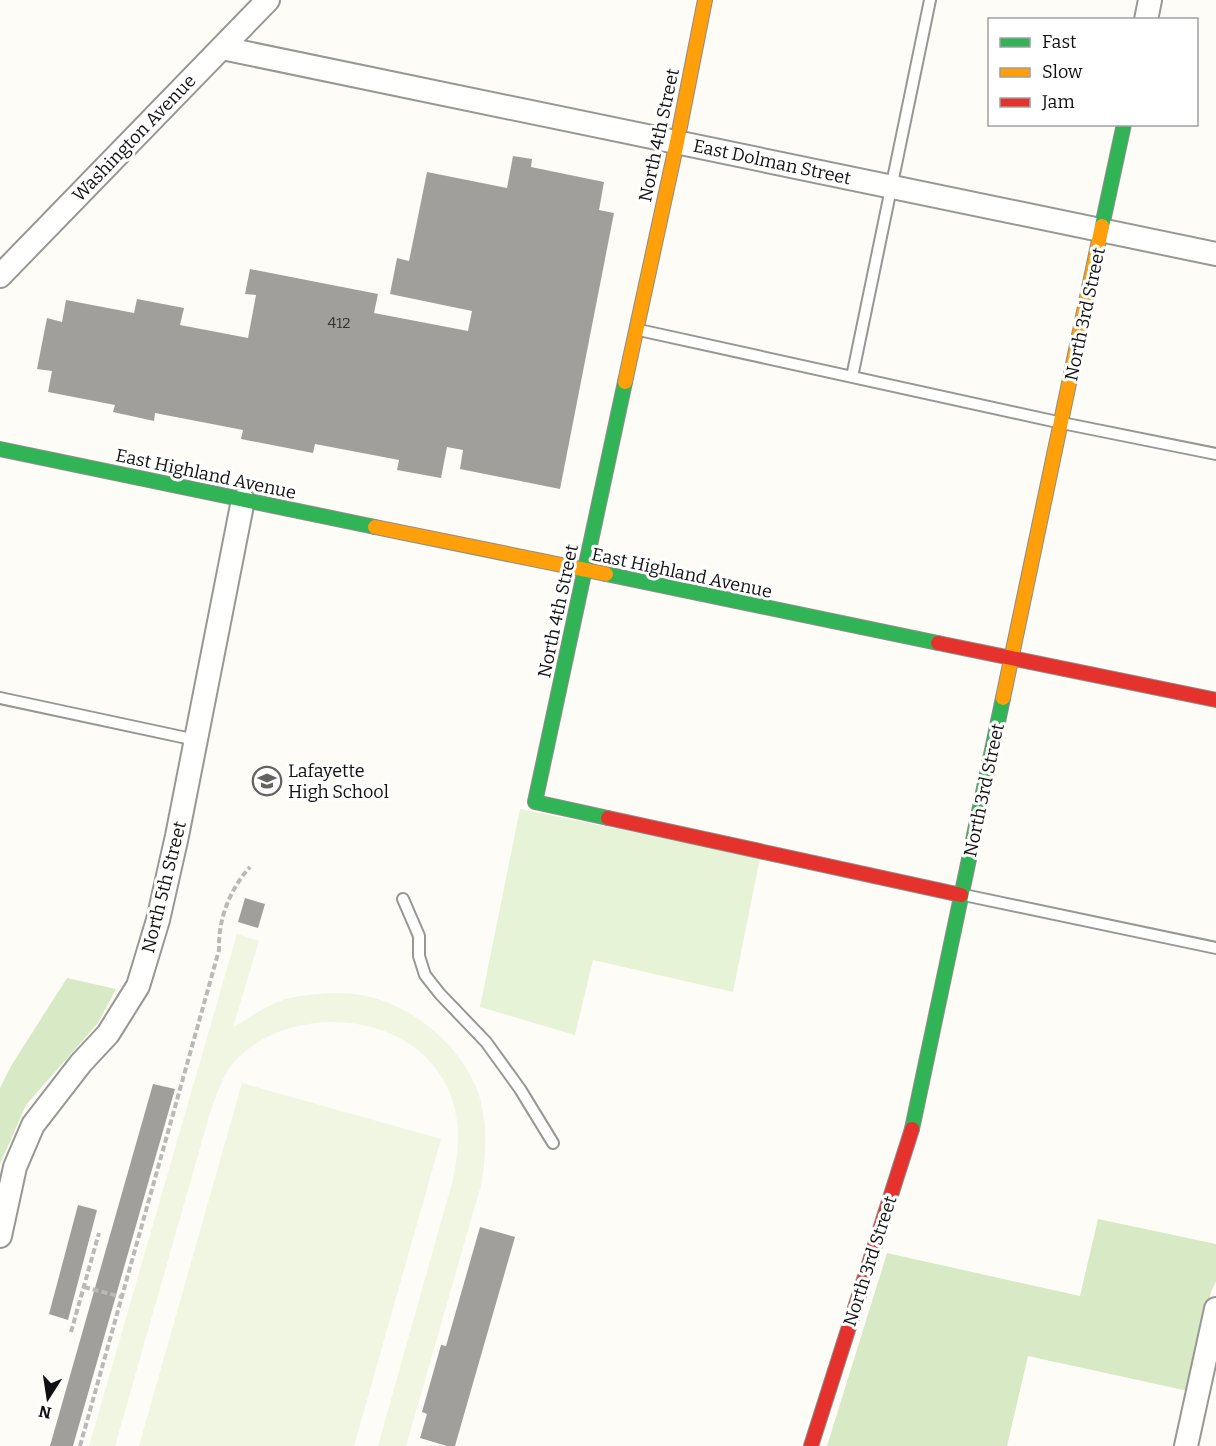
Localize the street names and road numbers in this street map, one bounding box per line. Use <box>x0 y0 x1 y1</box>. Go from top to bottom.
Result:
street label: North 4th Street <box>634 66 684 204</box>
street label: Washington Avenue <box>68 70 200 206</box>
street label: East Dolman Street <box>691 135 853 190</box>
street label: North 3rd Street <box>1060 245 1110 383</box>
street label: East Highland Avenue <box>114 444 298 504</box>
street label: North 4th Street <box>533 542 583 680</box>
street label: East Highland Avenue <box>590 543 774 603</box>
street label: North 3rd Street <box>959 721 1009 859</box>
street label: North 5th Street <box>137 818 191 955</box>
street label: North 3rd Street <box>839 1193 902 1329</box>

